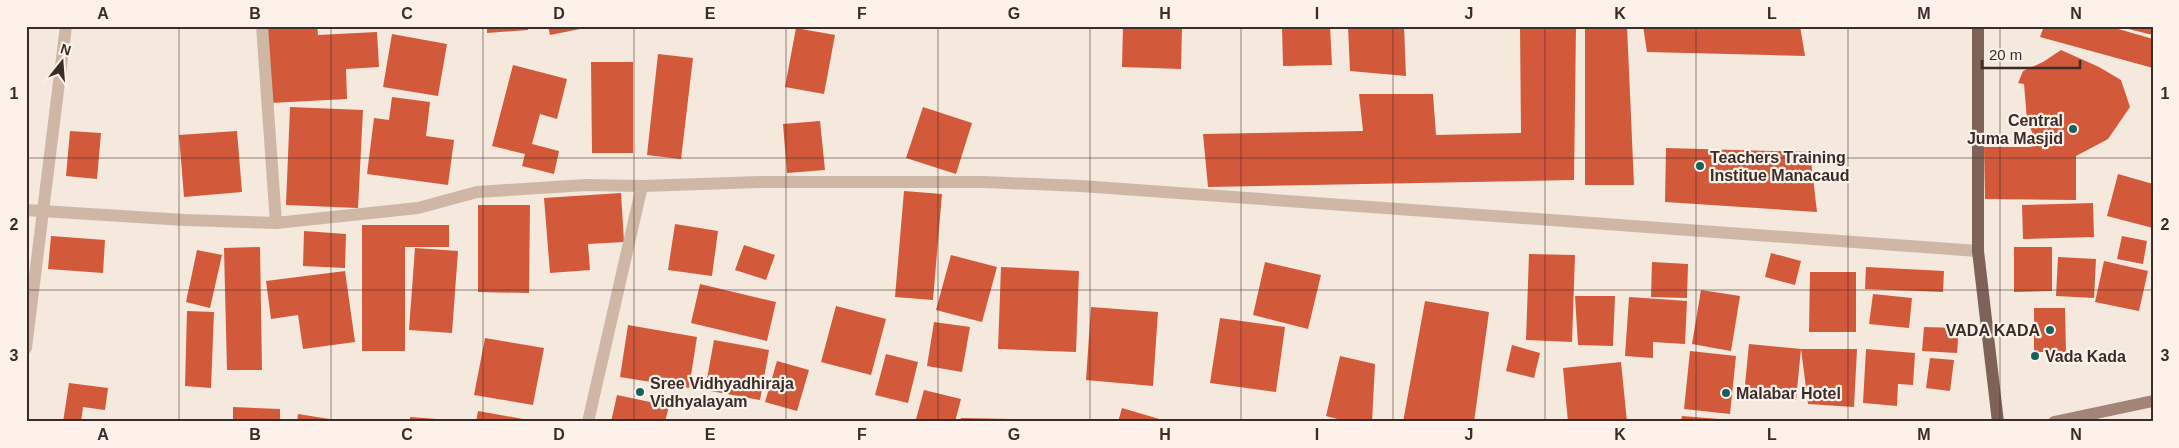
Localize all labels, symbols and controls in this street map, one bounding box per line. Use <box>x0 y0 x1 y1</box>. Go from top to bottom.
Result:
text: A <box>97 5 109 22</box>
text: B <box>249 5 261 22</box>
text: C <box>401 5 413 22</box>
text: D <box>553 5 565 22</box>
text: E <box>705 5 716 22</box>
text: F <box>857 5 867 22</box>
text: G <box>1008 5 1020 22</box>
text: H <box>1159 5 1171 22</box>
text: I <box>1315 5 1319 22</box>
text: J <box>1465 5 1473 22</box>
text: K <box>1614 5 1626 22</box>
text: L <box>1767 5 1777 22</box>
text: M <box>1917 5 1931 22</box>
text: N <box>2070 5 2082 22</box>
north arrow <box>38 38 88 88</box>
scale bar <box>1982 38 2079 70</box>
text: N <box>59 40 73 59</box>
text: 20 m <box>1989 46 2022 63</box>
text: 1 <box>10 85 19 102</box>
text: 1 <box>2161 85 2170 102</box>
place label: Central Juma Masjid <box>1967 112 2063 147</box>
marker: Central Juma Masjid <box>2067 123 2079 135</box>
place label: Teachers Training Institue Manacaud <box>1710 149 1850 184</box>
marker: Teachers Training Institue Manacaud <box>1694 160 1706 172</box>
text: 2 <box>10 216 19 233</box>
text: 2 <box>2161 216 2170 233</box>
place label: VADA KADA <box>1946 322 2040 339</box>
marker: VADA KADA <box>2044 324 2056 336</box>
text: 3 <box>10 347 19 364</box>
text: 3 <box>2161 347 2170 364</box>
place label: Vada Kada <box>2045 348 2126 365</box>
marker: Vada Kada <box>2029 350 2041 362</box>
place label: Sree Vidhyadhiraja Vidhyalayam <box>650 375 794 410</box>
place label: Malabar Hotel <box>1736 385 1841 402</box>
marker: Sree Vidhyadhiraja Vidhyalayam <box>634 386 646 398</box>
marker: Malabar Hotel <box>1720 387 1732 399</box>
text: A <box>97 426 109 443</box>
text: B <box>249 426 261 443</box>
text: C <box>401 426 413 443</box>
text: D <box>553 426 565 443</box>
text: E <box>705 426 716 443</box>
text: F <box>857 426 867 443</box>
text: G <box>1008 426 1020 443</box>
text: H <box>1159 426 1171 443</box>
text: I <box>1315 426 1319 443</box>
text: J <box>1465 426 1473 443</box>
text: K <box>1614 426 1626 443</box>
text: L <box>1767 426 1777 443</box>
text: M <box>1917 426 1931 443</box>
text: N <box>2070 426 2082 443</box>

